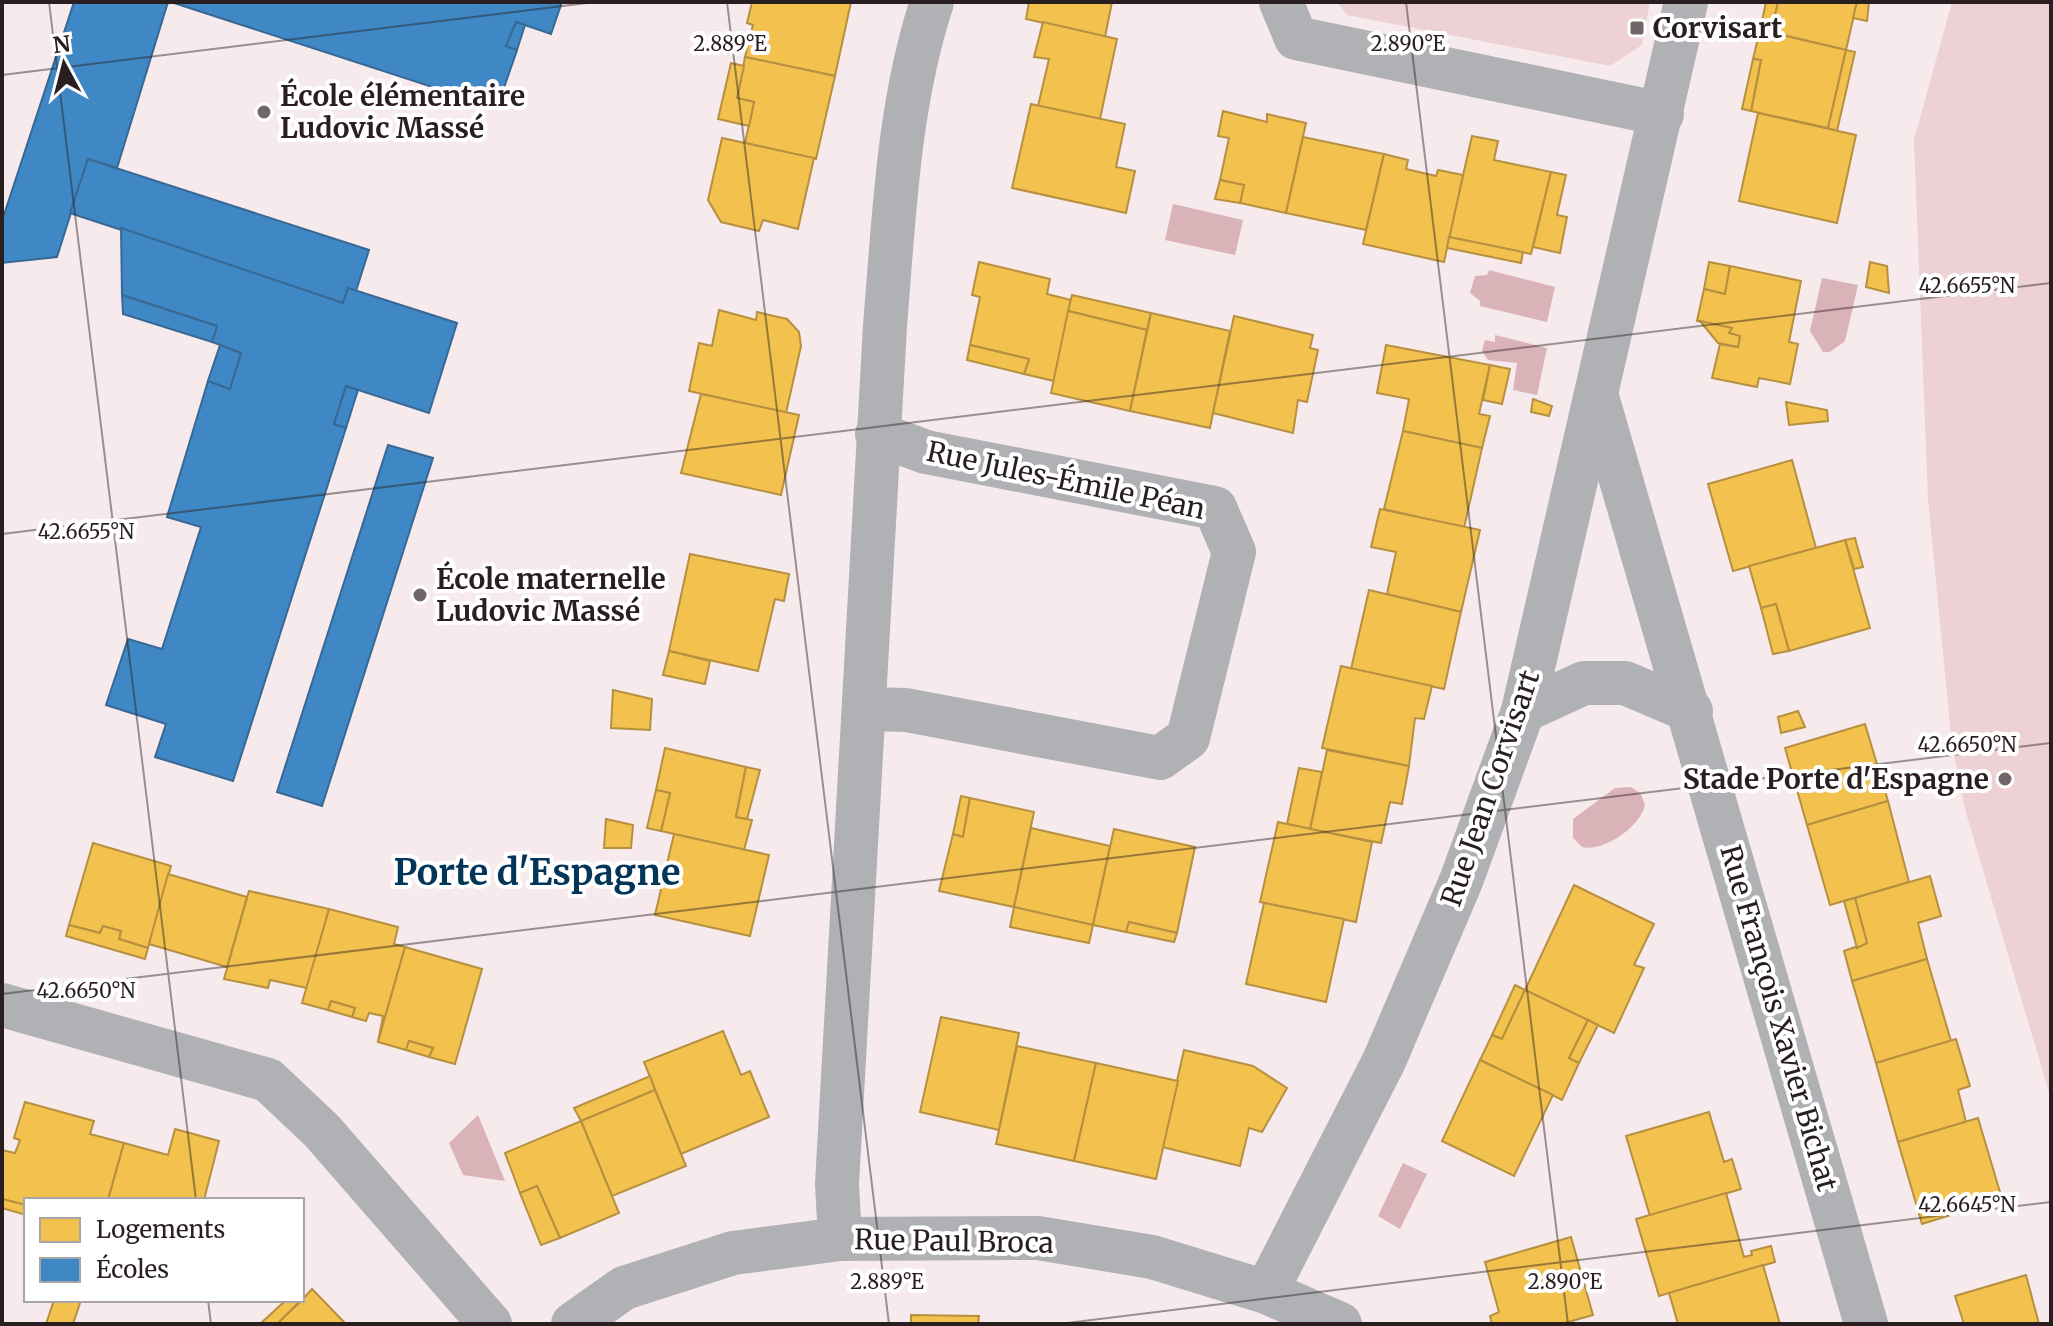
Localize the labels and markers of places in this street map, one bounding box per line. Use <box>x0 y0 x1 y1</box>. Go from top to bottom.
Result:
place label: Corvisart <box>1653 10 1782 46</box>
marker: Corvisart <box>1628 19 1646 37</box>
place label: École élémentaire Ludovic Massé <box>280 77 525 146</box>
marker: École élémentaire Ludovic Massé <box>255 103 273 121</box>
place label: École maternelle Ludovic Massé <box>436 560 666 629</box>
marker: École maternelle Ludovic Massé <box>411 586 429 604</box>
place label: Stade Porte d'Espagne <box>1683 761 1989 797</box>
marker: Stade Porte d'Espagne <box>1996 770 2014 788</box>

